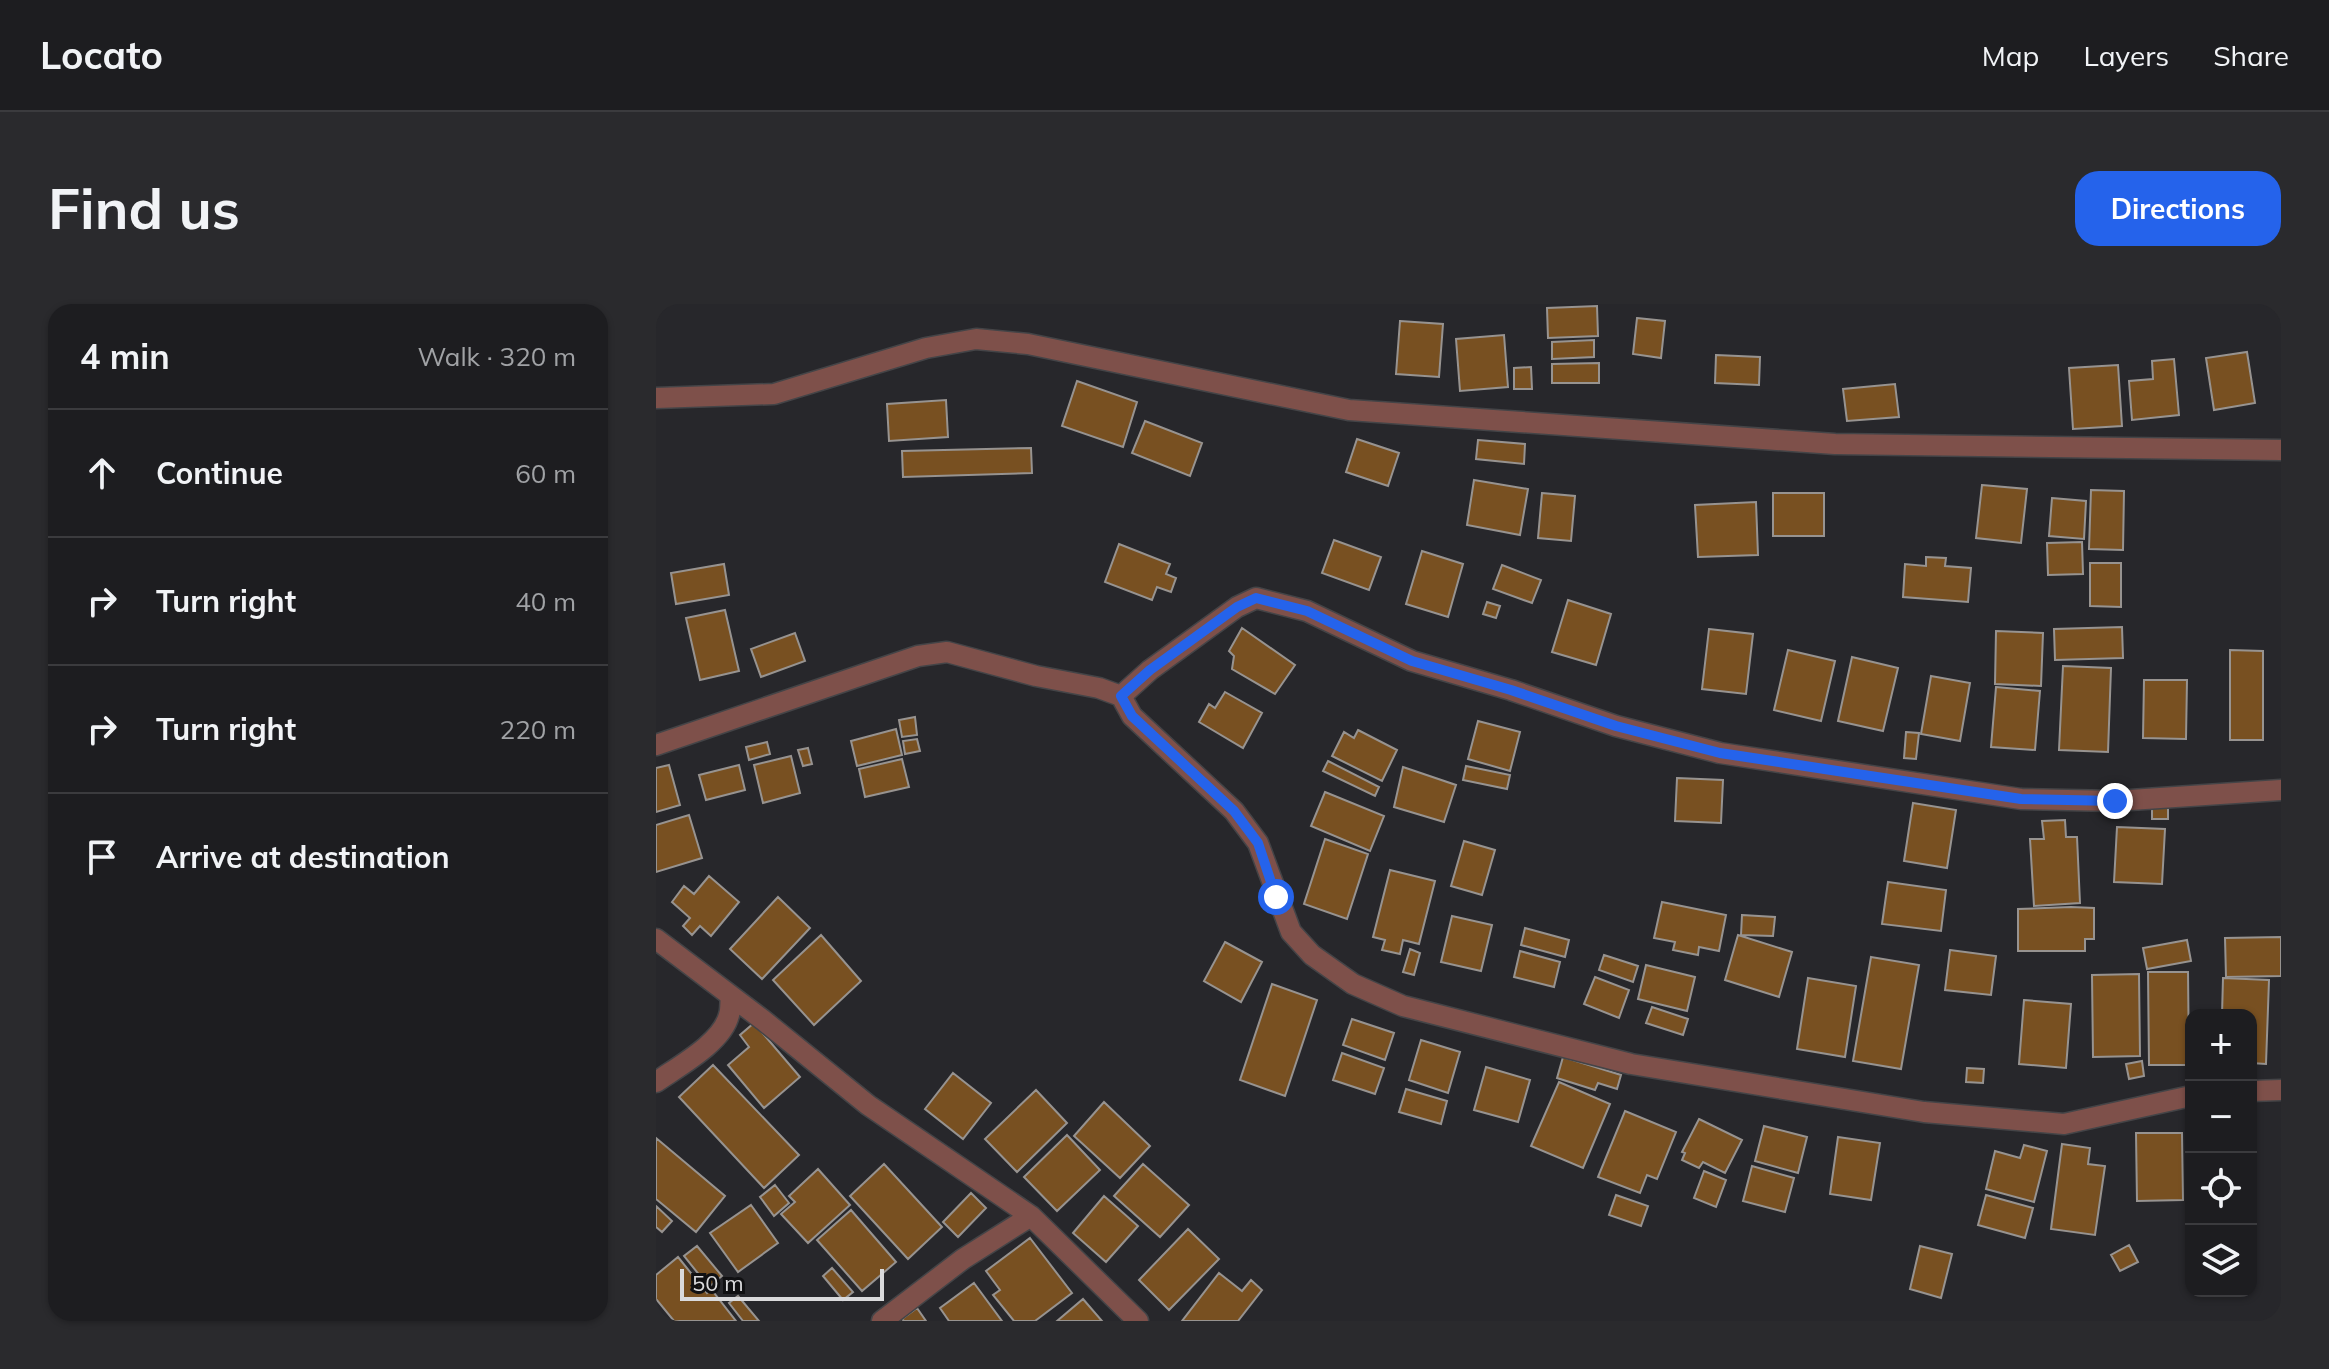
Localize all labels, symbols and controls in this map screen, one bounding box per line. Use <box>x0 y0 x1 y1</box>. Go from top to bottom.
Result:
text: Locato <box>40 31 163 79</box>
text: Map <box>1982 38 2039 73</box>
text: Layers <box>2083 38 2169 73</box>
text: Share <box>2213 38 2289 73</box>
button: Directions <box>2075 171 2281 246</box>
text: Find us <box>48 173 240 243</box>
text: 4 min <box>80 335 170 378</box>
text: Walk · 320 m <box>417 340 576 373</box>
icon: ahead <box>80 451 124 495</box>
text: Continue <box>156 454 283 492</box>
text: 60 m <box>515 457 576 490</box>
icon: right <box>80 579 124 623</box>
text: Turn right <box>156 582 296 620</box>
text: 40 m <box>515 585 576 618</box>
icon: right <box>80 707 124 751</box>
text: Turn right <box>156 710 296 748</box>
text: 220 m <box>500 713 576 746</box>
route end <box>2097 783 2133 819</box>
icon: arrive <box>80 835 124 879</box>
text: Arrive at destination <box>156 838 450 876</box>
route start <box>1258 879 1294 915</box>
map controls <box>2185 1009 2257 1297</box>
button: + <box>2185 1009 2257 1081</box>
button: − <box>2185 1081 2257 1153</box>
button: locate <box>2185 1153 2257 1225</box>
button: layers <box>2185 1225 2257 1297</box>
scale bar <box>680 1265 884 1301</box>
text: 50 m <box>692 1269 743 1297</box>

